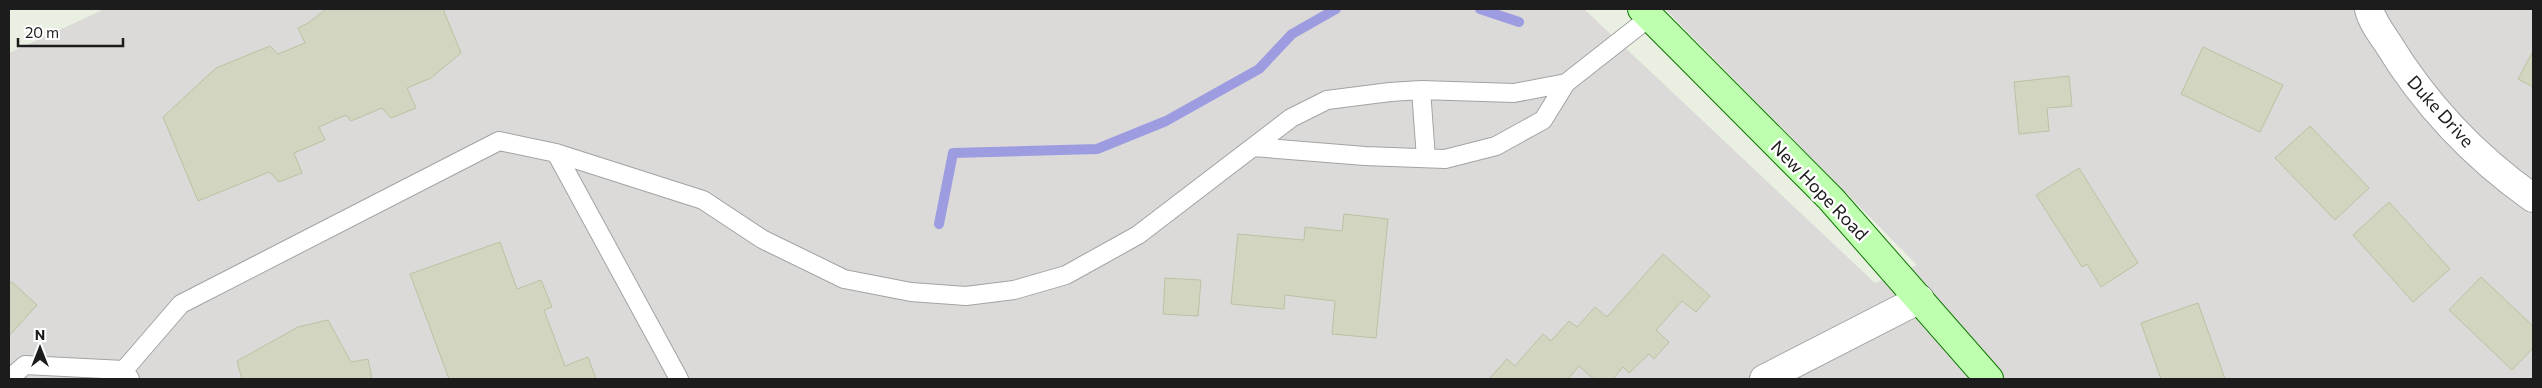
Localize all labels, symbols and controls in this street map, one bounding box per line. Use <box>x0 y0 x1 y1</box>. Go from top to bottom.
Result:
scale bar <box>18 15 122 47</box>
text: 20 m <box>25 23 59 41</box>
street label: Duke Drive <box>2403 71 2479 151</box>
street label: New Hope Road <box>1767 135 1873 245</box>
north arrow <box>15 323 65 373</box>
text: N <box>35 326 45 343</box>

